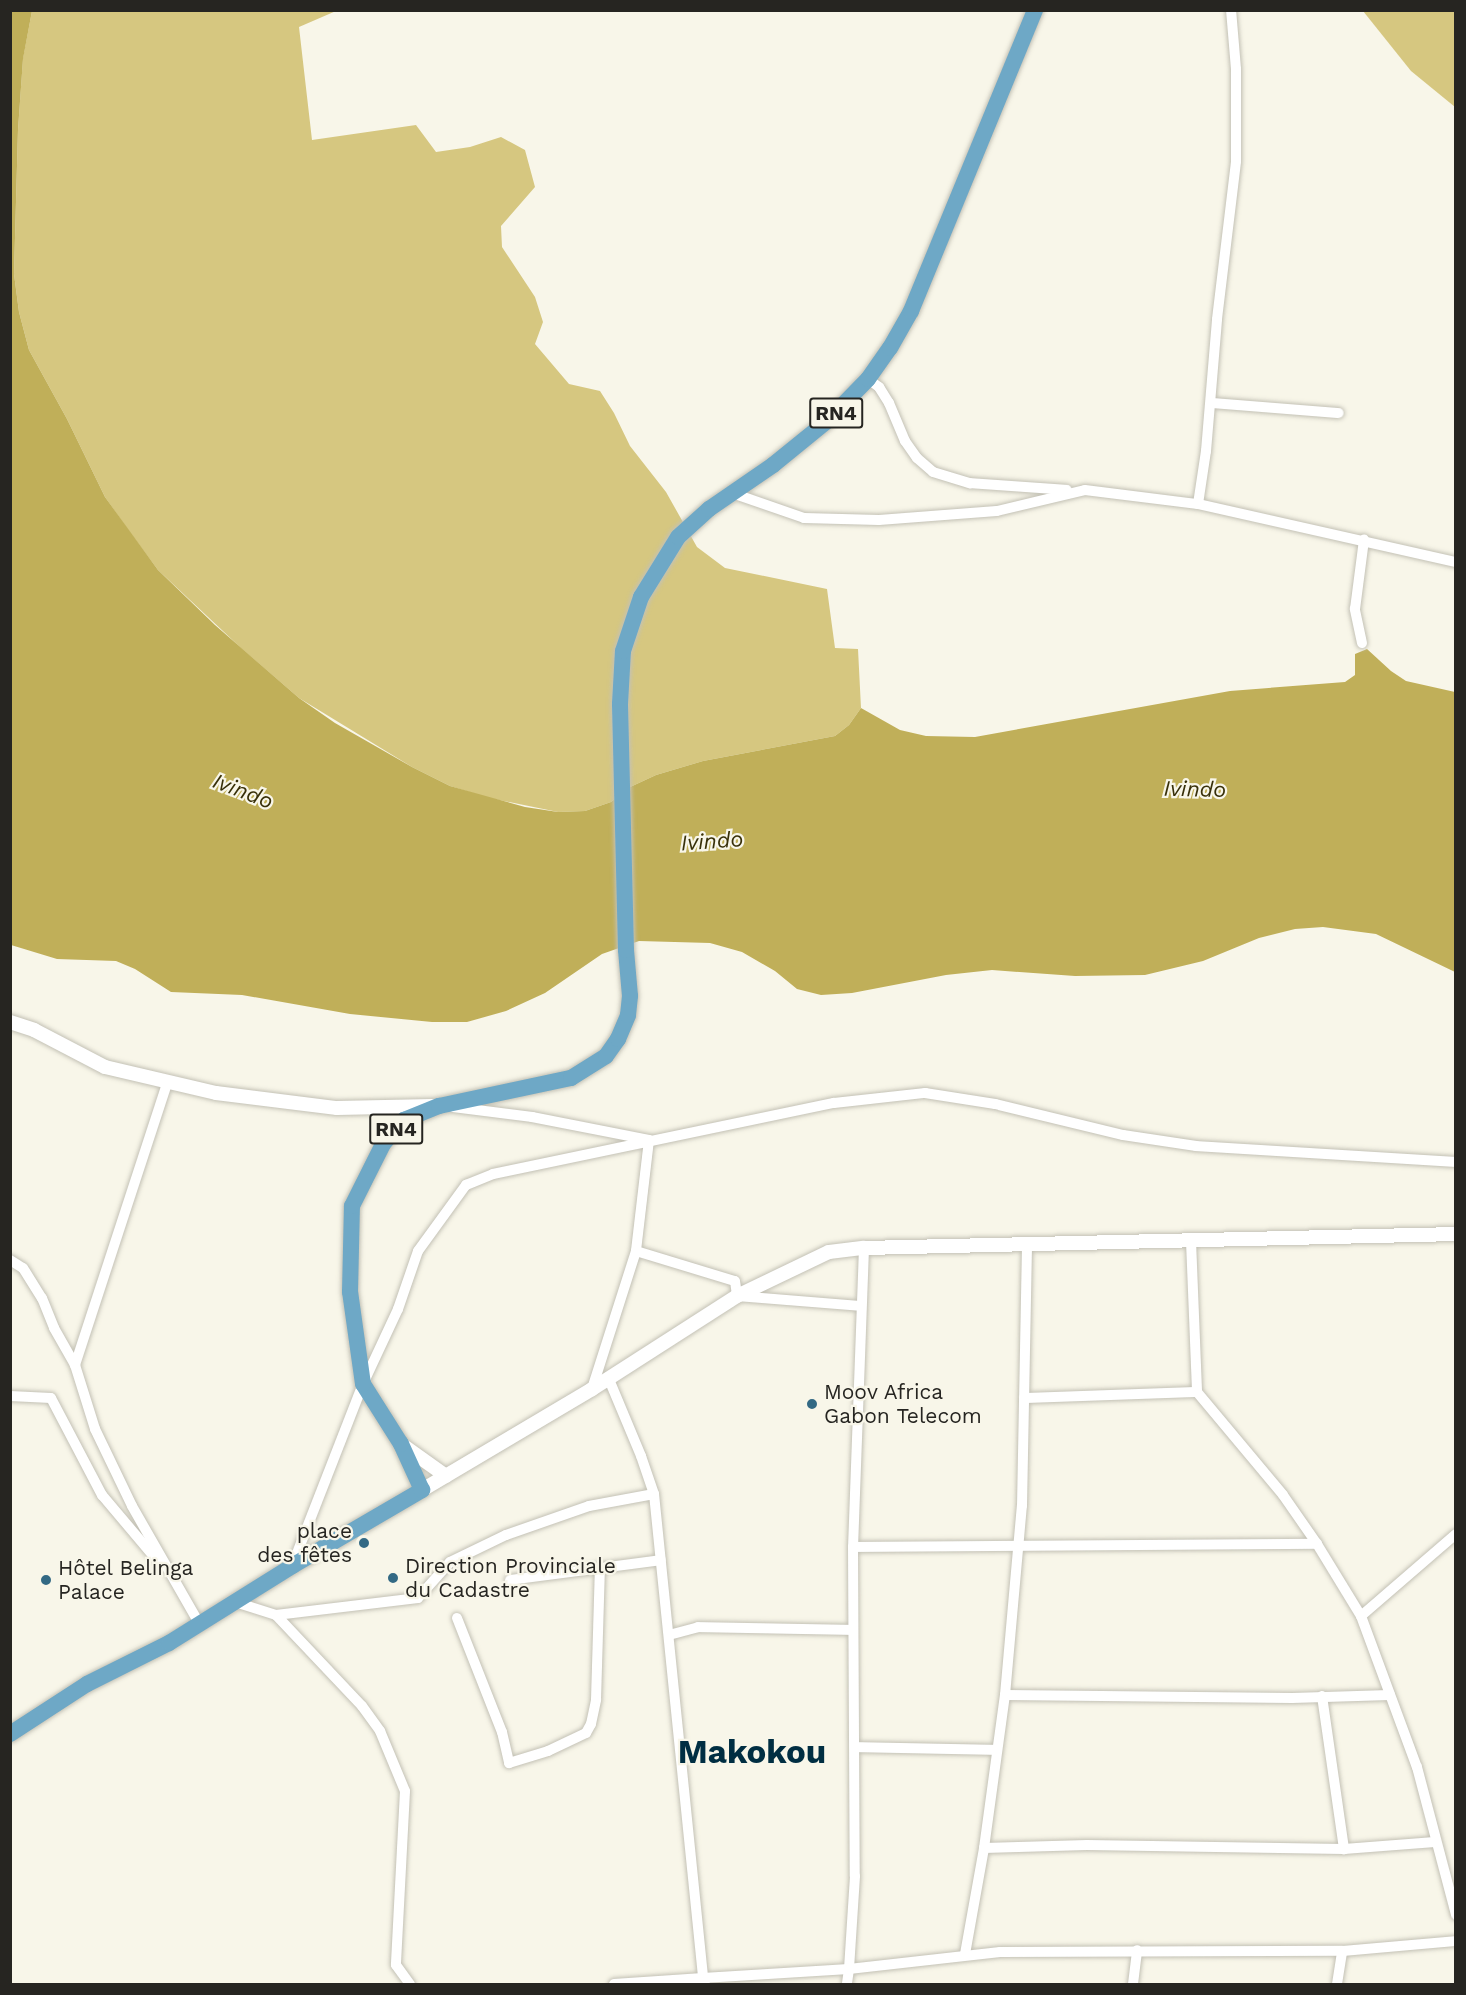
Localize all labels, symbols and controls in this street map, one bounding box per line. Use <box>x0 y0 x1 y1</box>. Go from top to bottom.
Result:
road number: RN4 <box>809 396 863 430</box>
water label: Ivindo <box>209 767 277 815</box>
water label: Ivindo <box>1163 775 1227 803</box>
water label: Ivindo <box>680 826 744 856</box>
road number: RN4 <box>369 1112 423 1146</box>
place label: Moov Africa Gabon Telecom <box>824 1379 982 1429</box>
marker: Moov Africa Gabon Telecom <box>805 1397 819 1411</box>
place label: place des fêtes <box>257 1518 352 1568</box>
marker: place des fêtes <box>357 1536 371 1550</box>
place label: Direction Provinciale du Cadastre <box>405 1553 616 1603</box>
place label: Hôtel Belinga Palace <box>58 1555 194 1605</box>
marker: Direction Provinciale du Cadastre <box>386 1571 400 1585</box>
marker: Hôtel Belinga Palace <box>39 1573 53 1587</box>
district label: Makokou <box>678 1732 826 1772</box>

